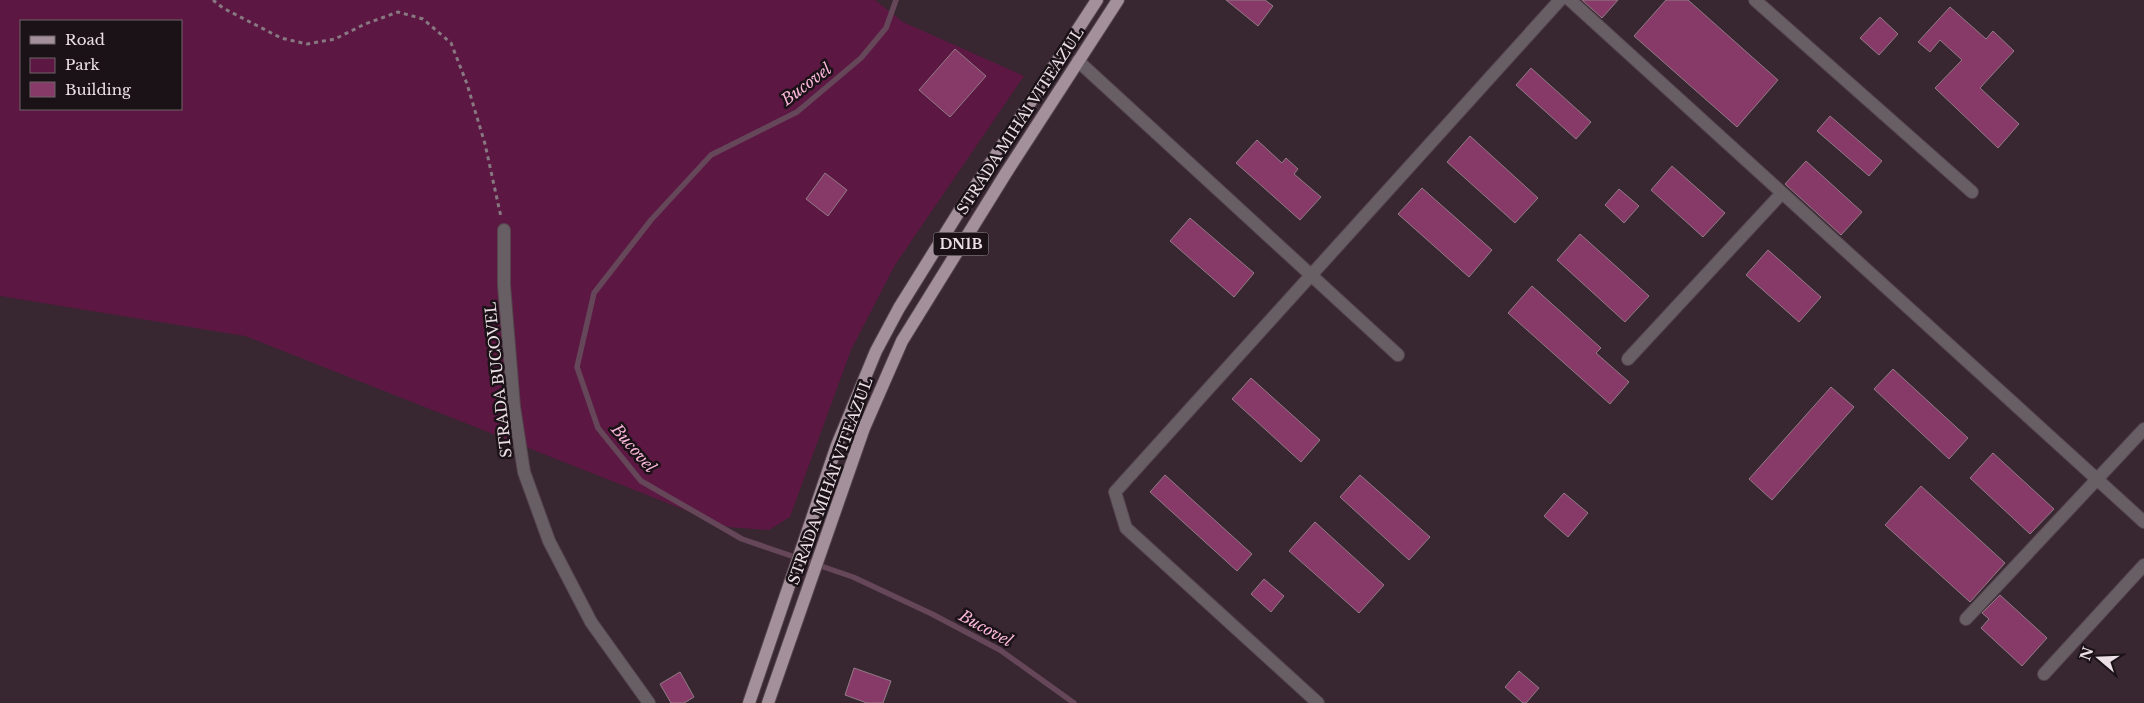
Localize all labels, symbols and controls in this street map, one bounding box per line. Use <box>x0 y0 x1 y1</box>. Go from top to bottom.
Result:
legend <box>20 20 182 110</box>
street label: STRADA MIHAI VITEAZUL <box>952 24 1088 218</box>
text: Road <box>65 30 105 49</box>
text: Park <box>65 55 101 74</box>
water label: Bucovel <box>776 58 836 110</box>
text: Building <box>65 80 132 99</box>
road number: DN1B <box>934 232 988 255</box>
street label: STRADA BUCOVEL <box>480 301 516 459</box>
street label: STRADA MIHAI VITEAZUL <box>784 375 876 587</box>
water label: Bucovel <box>607 419 661 477</box>
water label: Bucovel <box>955 605 1017 651</box>
north arrow <box>2074 633 2124 683</box>
text: N <box>2076 645 2097 663</box>

